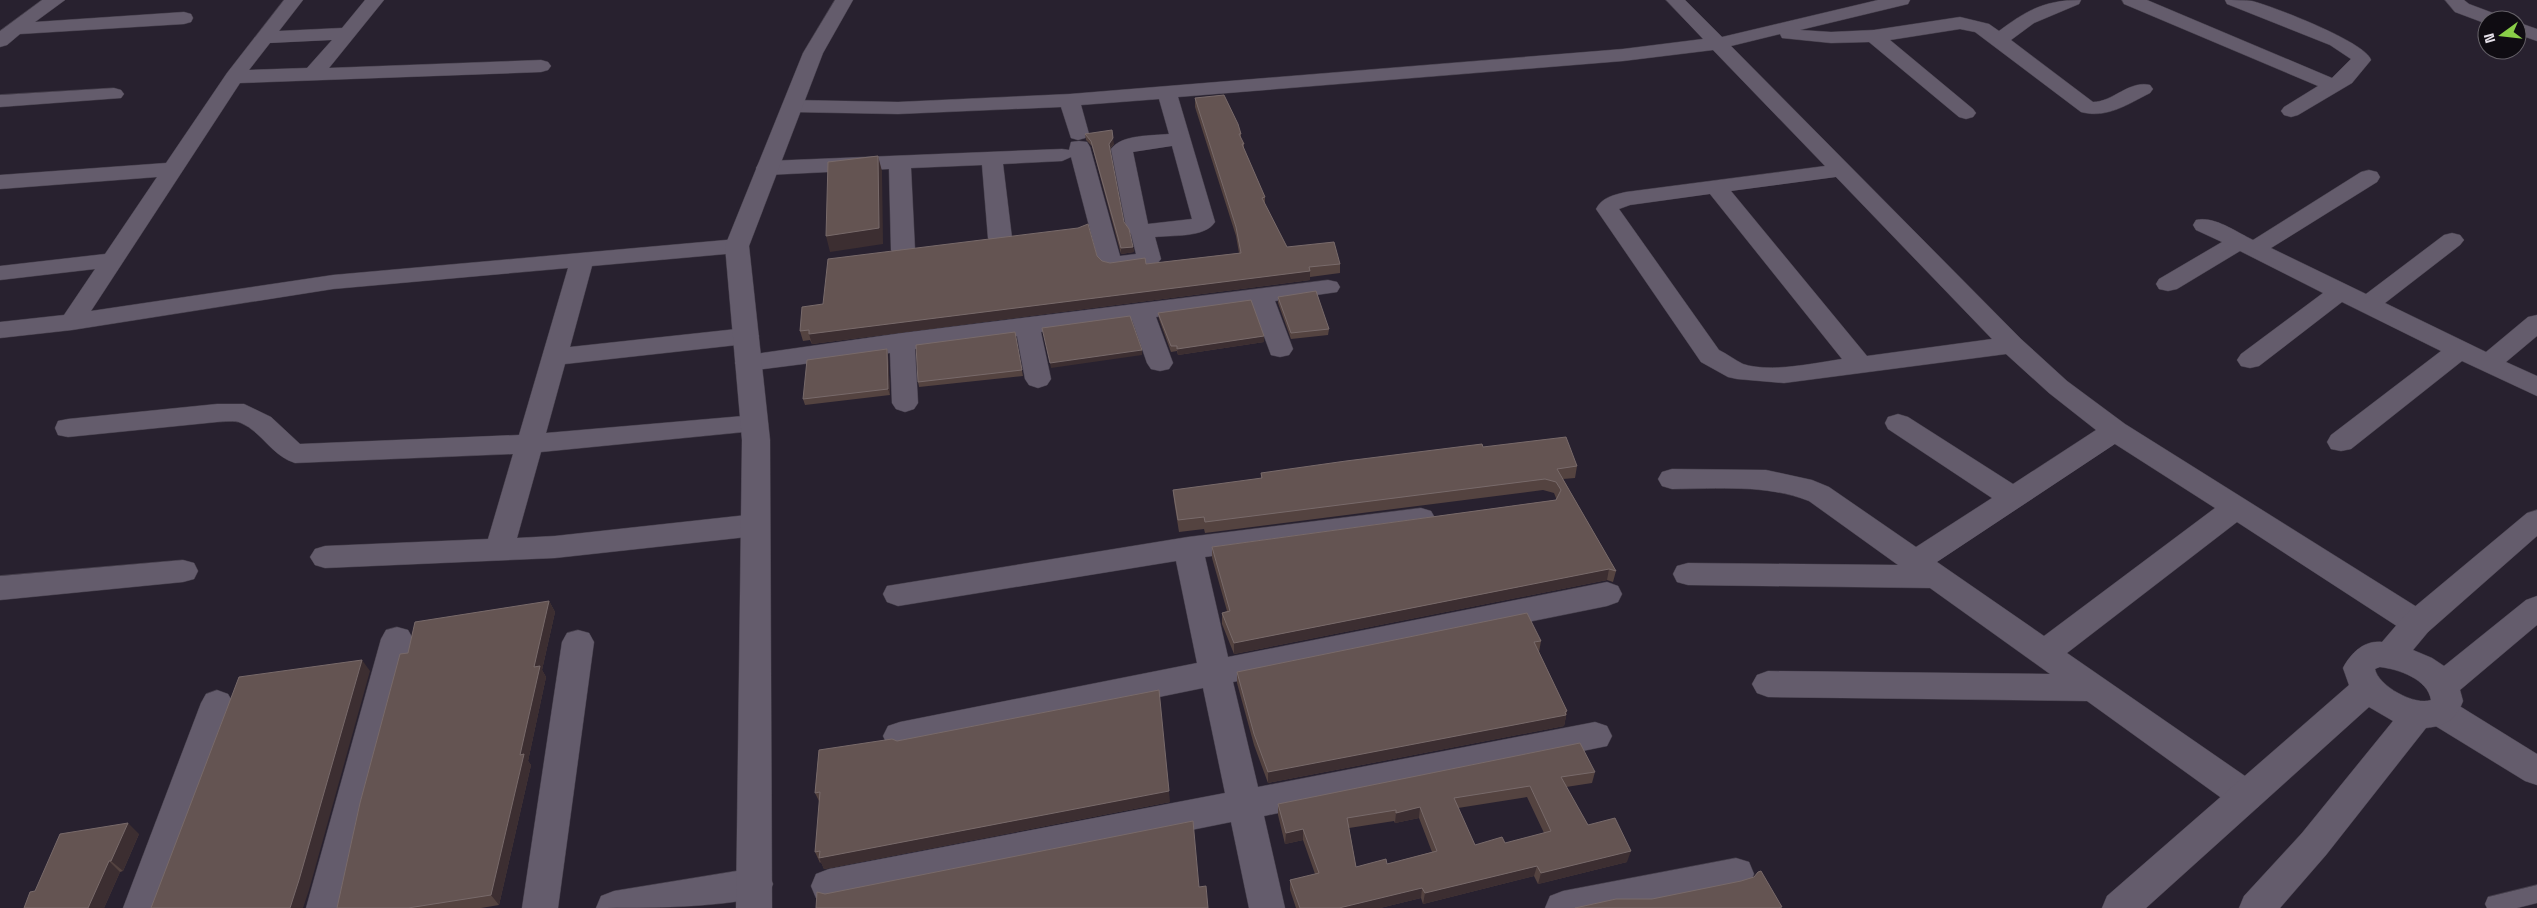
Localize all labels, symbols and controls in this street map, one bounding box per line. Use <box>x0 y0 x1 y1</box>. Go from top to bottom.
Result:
north arrow <box>2477 10 2527 60</box>
text: N <box>2480 31 2499 45</box>

